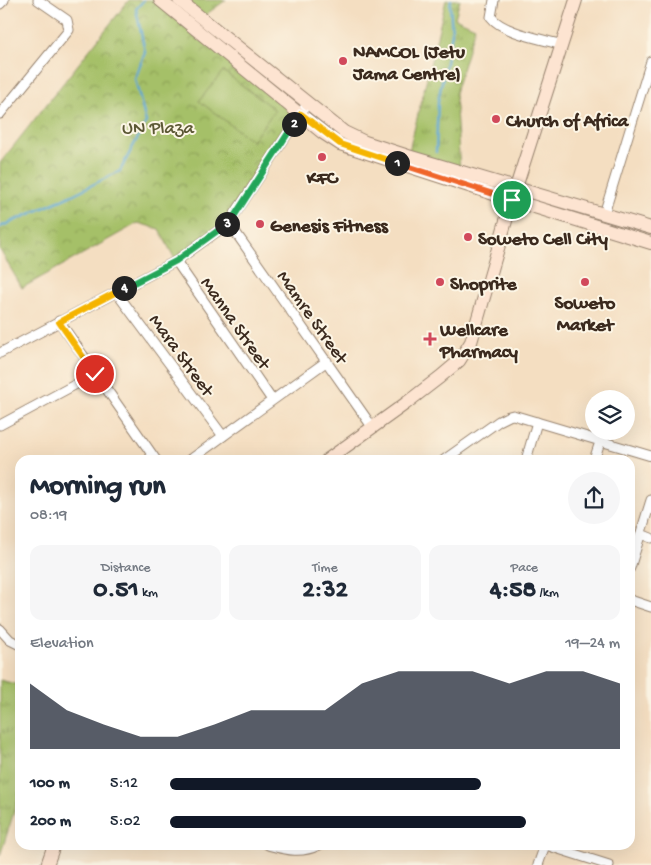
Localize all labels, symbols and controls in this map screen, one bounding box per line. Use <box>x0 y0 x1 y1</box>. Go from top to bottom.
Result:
place label: NAMCOL (Jetu Jama Centre) <box>352 42 465 87</box>
marker: NAMCOL (Jetu Jama Centre) <box>337 55 349 67</box>
place label: Church of Africa <box>505 111 630 134</box>
pin: 2 <box>282 112 306 136</box>
marker: Church of Africa <box>490 113 502 125</box>
text: 2 <box>291 116 298 133</box>
park label: UN Plaza <box>122 118 195 141</box>
pin: 1 <box>384 150 410 176</box>
marker: KFC <box>316 151 328 163</box>
text: 1 <box>395 155 400 172</box>
place label: KFC <box>306 168 339 191</box>
pin <box>491 179 533 221</box>
icon: arrive <box>498 186 526 214</box>
pin: 3 <box>214 212 240 236</box>
text: 3 <box>224 216 231 233</box>
place label: Genesis Fitness <box>270 216 389 239</box>
marker: Genesis Fitness <box>254 218 266 230</box>
place label: Soweto Cell City <box>478 229 608 252</box>
marker: Soweto Cell City <box>462 231 474 243</box>
street label: Mamre Street <box>270 267 353 371</box>
street label: Manna Street <box>194 273 276 376</box>
place label: Shoprite <box>450 274 518 297</box>
pin: 4 <box>112 276 136 300</box>
marker: Shoprite <box>434 276 446 288</box>
marker: Soweto Market <box>579 276 591 288</box>
text: 4 <box>121 280 128 297</box>
place label: Soweto Market <box>555 293 616 338</box>
street label: Mara Street <box>143 310 219 404</box>
place label: Wellcare Pharmacy <box>439 320 518 365</box>
marker: Wellcare Pharmacy <box>424 333 436 345</box>
pin <box>74 353 116 395</box>
icon: check <box>81 360 109 388</box>
map controls <box>585 390 635 440</box>
button: layers <box>585 390 635 440</box>
text: Morning run <box>30 471 165 504</box>
button: share <box>568 472 620 524</box>
text: 08:19 <box>30 507 67 526</box>
text: Distance <box>101 560 150 577</box>
text: Time <box>312 560 338 577</box>
text: Pace <box>511 560 538 577</box>
text: 0.51 <box>93 577 139 606</box>
text: 2:32 <box>302 577 348 606</box>
text: 4:58 <box>490 577 536 606</box>
text: km <box>139 585 158 602</box>
text: /km <box>536 585 559 602</box>
text: Elevation <box>30 635 94 654</box>
text: 19–24 m <box>565 635 620 654</box>
text: 100 m <box>30 775 70 794</box>
text: 5:12 <box>110 775 138 794</box>
text: 200 m <box>30 813 71 832</box>
text: 5:02 <box>110 813 140 832</box>

